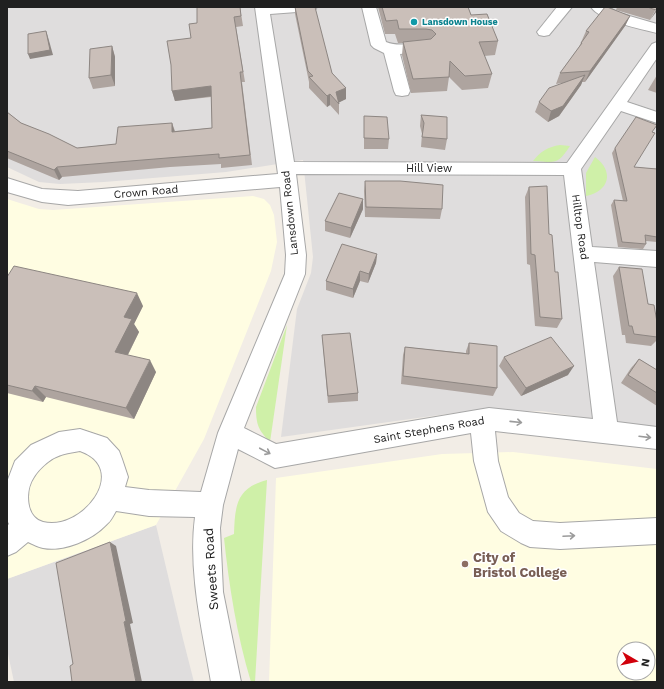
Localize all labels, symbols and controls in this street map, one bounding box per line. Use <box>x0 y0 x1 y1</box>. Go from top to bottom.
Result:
marker: Lansdown House <box>409 17 419 27</box>
place label: Lansdown House <box>422 17 498 27</box>
street label: Hill View <box>406 162 452 175</box>
street label: Lansdown Road <box>279 170 301 256</box>
street label: Crown Road <box>113 183 179 201</box>
street label: Hilltop Road <box>569 193 591 261</box>
street label: Saint Stephens Road <box>372 414 486 446</box>
one-way arrow <box>509 419 522 426</box>
one-way arrow <box>638 433 651 441</box>
one-way arrow <box>259 448 271 455</box>
street label: Sweets Road <box>201 527 221 611</box>
one-way arrow <box>562 532 575 539</box>
place label: City of Bristol College <box>473 550 567 580</box>
marker: City of Bristol College <box>460 559 470 569</box>
north arrow <box>616 641 656 681</box>
text: N <box>638 657 652 668</box>

